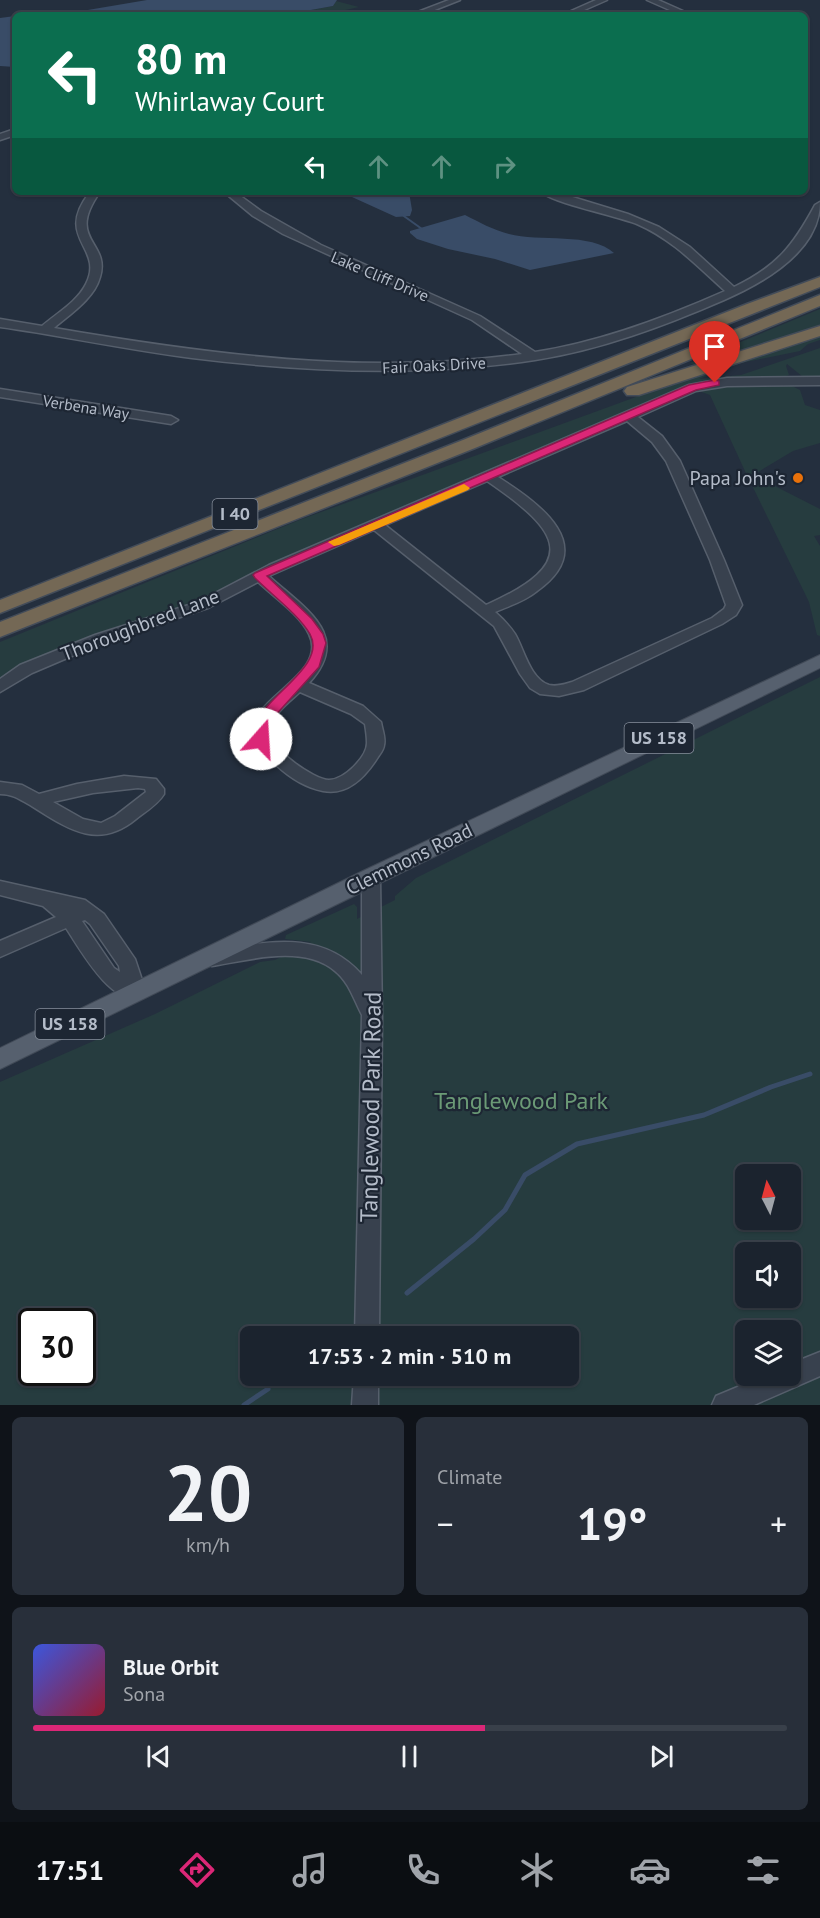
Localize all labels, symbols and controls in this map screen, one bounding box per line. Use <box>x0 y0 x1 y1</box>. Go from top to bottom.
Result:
text: 80 m <box>135 31 227 86</box>
icon: left <box>36 36 114 114</box>
text: Whirlaway Court <box>135 84 325 118</box>
icon: left <box>299 150 332 183</box>
icon: ahead <box>362 150 395 183</box>
icon: ahead <box>425 150 458 183</box>
icon: right <box>488 150 521 183</box>
street label: Lake Cliff Drive <box>328 246 432 306</box>
pin <box>689 321 740 383</box>
icon: arrive <box>698 330 731 363</box>
street label: Fair Oaks Drive <box>382 352 486 378</box>
street label: Verbena Way <box>40 390 131 424</box>
place label: Papa John's <box>690 465 786 491</box>
marker: Papa John's <box>791 471 805 485</box>
road number: I 40 <box>212 499 258 529</box>
street label: Thoroughbred Lane <box>57 583 223 667</box>
position arrow <box>229 707 293 771</box>
road number: US 158 <box>624 723 694 753</box>
street label: Clemmons Road <box>341 817 477 901</box>
street label: Tanglewood Park Road <box>353 991 388 1223</box>
road number: US 158 <box>36 1009 104 1039</box>
park label: Tanglewood Park <box>434 1085 609 1116</box>
north arrow <box>735 1164 801 1230</box>
map controls <box>735 1164 801 1386</box>
button: sound <box>735 1242 801 1308</box>
speed limit sign: 30 <box>18 1308 96 1386</box>
button: layers <box>735 1320 801 1386</box>
text: 17:53 · 2 min · 510 m <box>308 1342 511 1370</box>
text: 20 <box>164 1442 252 1543</box>
text: Climate <box>437 1464 503 1490</box>
text: 19° <box>577 1494 647 1552</box>
text: − <box>437 1502 454 1545</box>
text: + <box>770 1502 787 1545</box>
text: km/h <box>186 1532 230 1558</box>
text: Blue Orbit <box>123 1653 219 1681</box>
text: Sona <box>123 1681 165 1707</box>
icon: previous <box>142 1740 175 1773</box>
icon: pause <box>393 1740 426 1773</box>
icon: next <box>645 1740 678 1773</box>
icon: directions <box>176 1849 218 1891</box>
icon: music <box>289 1849 331 1891</box>
icon: phone <box>402 1849 444 1891</box>
icon: climate <box>516 1849 558 1891</box>
icon: car <box>629 1849 671 1891</box>
icon: filters <box>742 1849 784 1891</box>
text: 17:51 <box>36 1853 104 1887</box>

